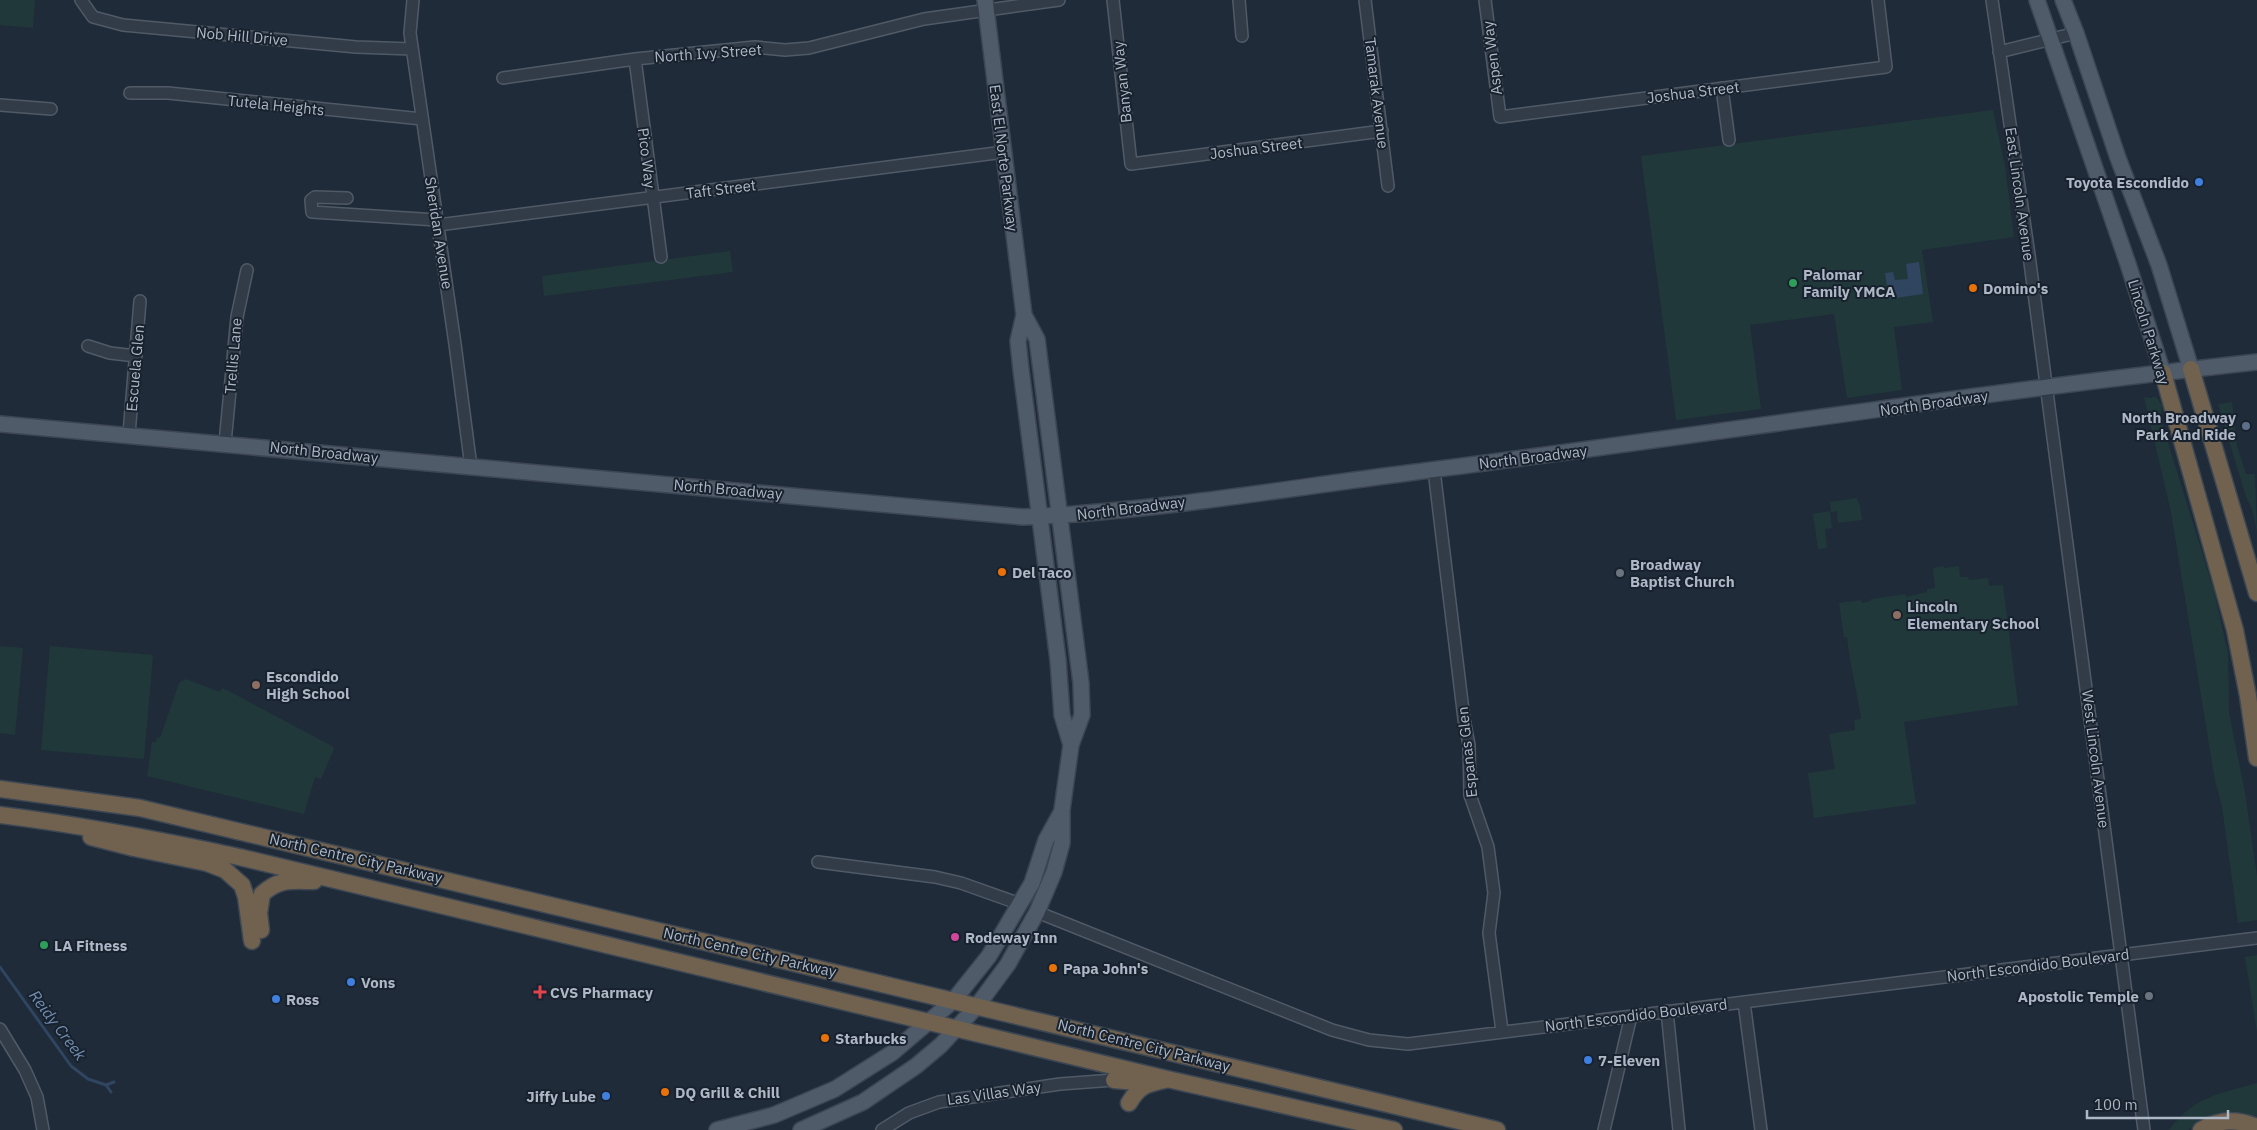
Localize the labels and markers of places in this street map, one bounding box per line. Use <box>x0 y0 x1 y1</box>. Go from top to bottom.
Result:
place label: Toyota Escondido <box>2066 173 2189 192</box>
marker: Toyota Escondido <box>2193 176 2205 188</box>
place label: Palomar Family YMCA <box>1803 265 1895 301</box>
marker: Palomar Family YMCA <box>1787 277 1799 289</box>
place label: Domino's <box>1983 279 2049 298</box>
marker: Domino's <box>1967 282 1979 294</box>
place label: North Broadway Park And Ride <box>2121 408 2236 444</box>
marker: North Broadway Park And Ride <box>2240 420 2252 432</box>
place label: Broadway Baptist Church <box>1630 555 1735 591</box>
place label: Del Taco <box>1012 563 1071 582</box>
marker: Del Taco <box>996 566 1008 578</box>
marker: Broadway Baptist Church <box>1614 567 1626 579</box>
place label: Lincoln Elementary School <box>1907 597 2040 633</box>
marker: Lincoln Elementary School <box>1891 609 1903 621</box>
place label: Escondido High School <box>266 667 350 703</box>
marker: Escondido High School <box>250 679 262 691</box>
place label: Rodeway Inn <box>965 928 1058 947</box>
marker: Rodeway Inn <box>949 931 961 943</box>
place label: LA Fitness <box>54 936 128 955</box>
marker: LA Fitness <box>38 939 50 951</box>
place label: Papa John's <box>1063 959 1149 978</box>
marker: Papa John's <box>1047 962 1059 974</box>
place label: Vons <box>361 973 396 992</box>
marker: Vons <box>345 976 357 988</box>
place label: CVS Pharmacy <box>550 983 653 1002</box>
marker: CVS Pharmacy <box>534 986 546 998</box>
place label: Apostolic Temple <box>2018 987 2139 1006</box>
place label: Ross <box>286 990 320 1009</box>
marker: Apostolic Temple <box>2143 990 2155 1002</box>
marker: Ross <box>270 993 282 1005</box>
place label: Starbucks <box>835 1029 907 1048</box>
marker: Starbucks <box>819 1032 831 1044</box>
place label: 7-Eleven <box>1598 1051 1660 1070</box>
marker: 7-Eleven <box>1582 1054 1594 1066</box>
place label: DQ Grill & Chill <box>675 1083 780 1102</box>
marker: DQ Grill & Chill <box>659 1086 671 1098</box>
place label: Jiffy Lube <box>526 1087 596 1106</box>
marker: Jiffy Lube <box>600 1090 612 1102</box>

